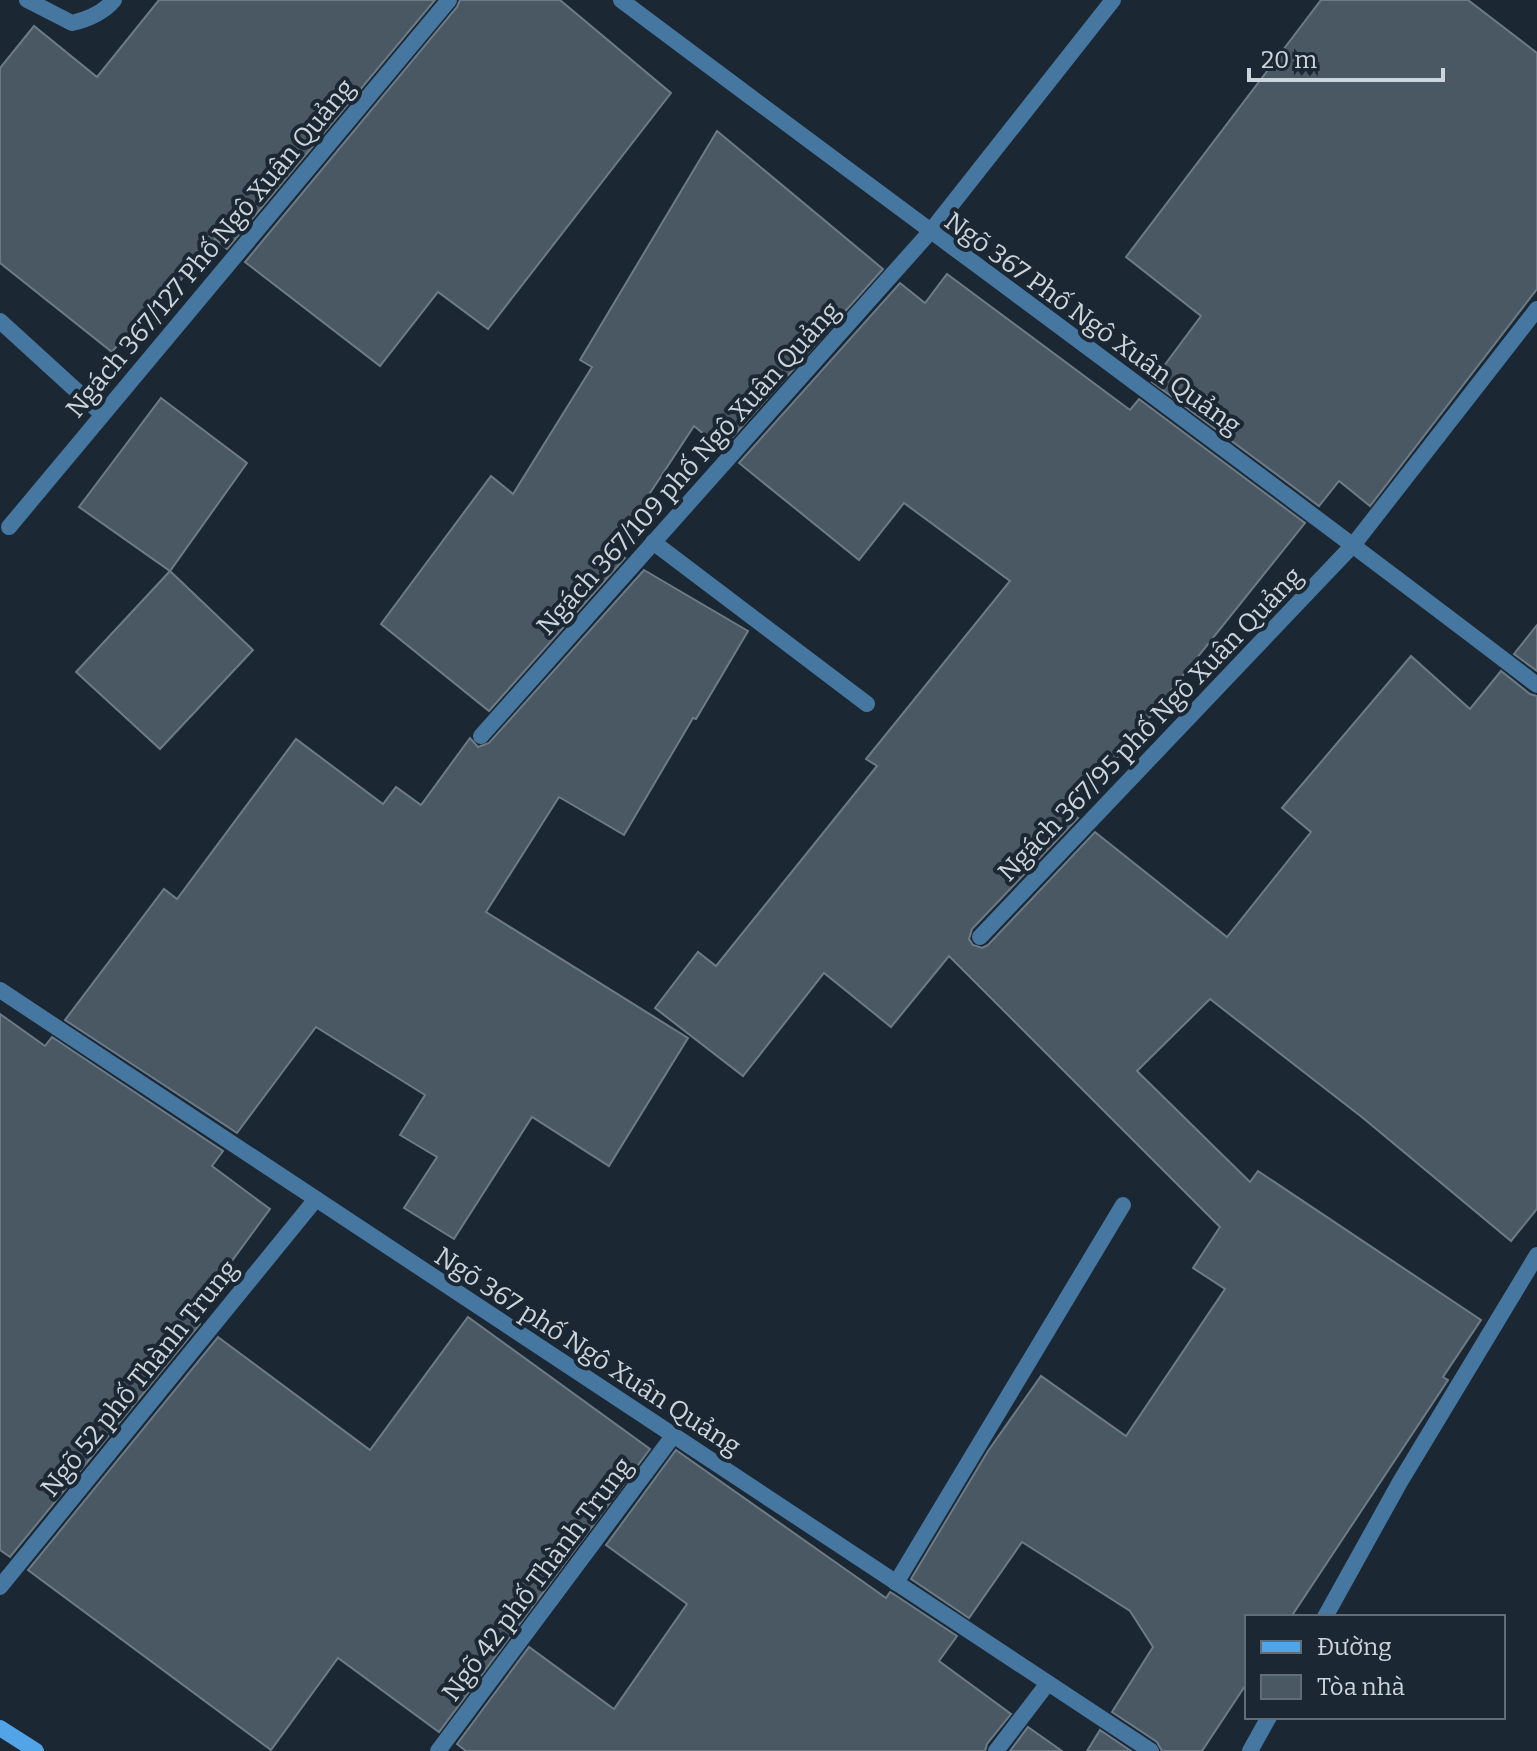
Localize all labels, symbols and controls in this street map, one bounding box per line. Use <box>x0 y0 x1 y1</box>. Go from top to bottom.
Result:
scale bar <box>1249 32 1443 82</box>
text: 20 m <box>1261 46 1317 74</box>
street label: Ngách 367/127 Phố Ngô Xuân Quảng <box>60 73 361 424</box>
street label: Ngõ 367 Phố Ngô Xuân Quảng <box>939 206 1247 441</box>
street label: Ngách 367/109 phố Ngô Xuân Quảng <box>530 295 846 641</box>
street label: Ngách 367/95 phố Ngô Xuân Quảng <box>992 561 1309 888</box>
street label: Ngõ 367 phố Ngô Xuân Quảng <box>429 1241 747 1462</box>
street label: Ngõ 52 phố Thành Trung <box>34 1254 244 1503</box>
street label: Ngõ 42 phố Thành Trung <box>436 1451 639 1707</box>
legend <box>1245 1615 1505 1719</box>
text: Đường <box>1317 1633 1392 1661</box>
text: Tòa nhà <box>1317 1673 1405 1701</box>

